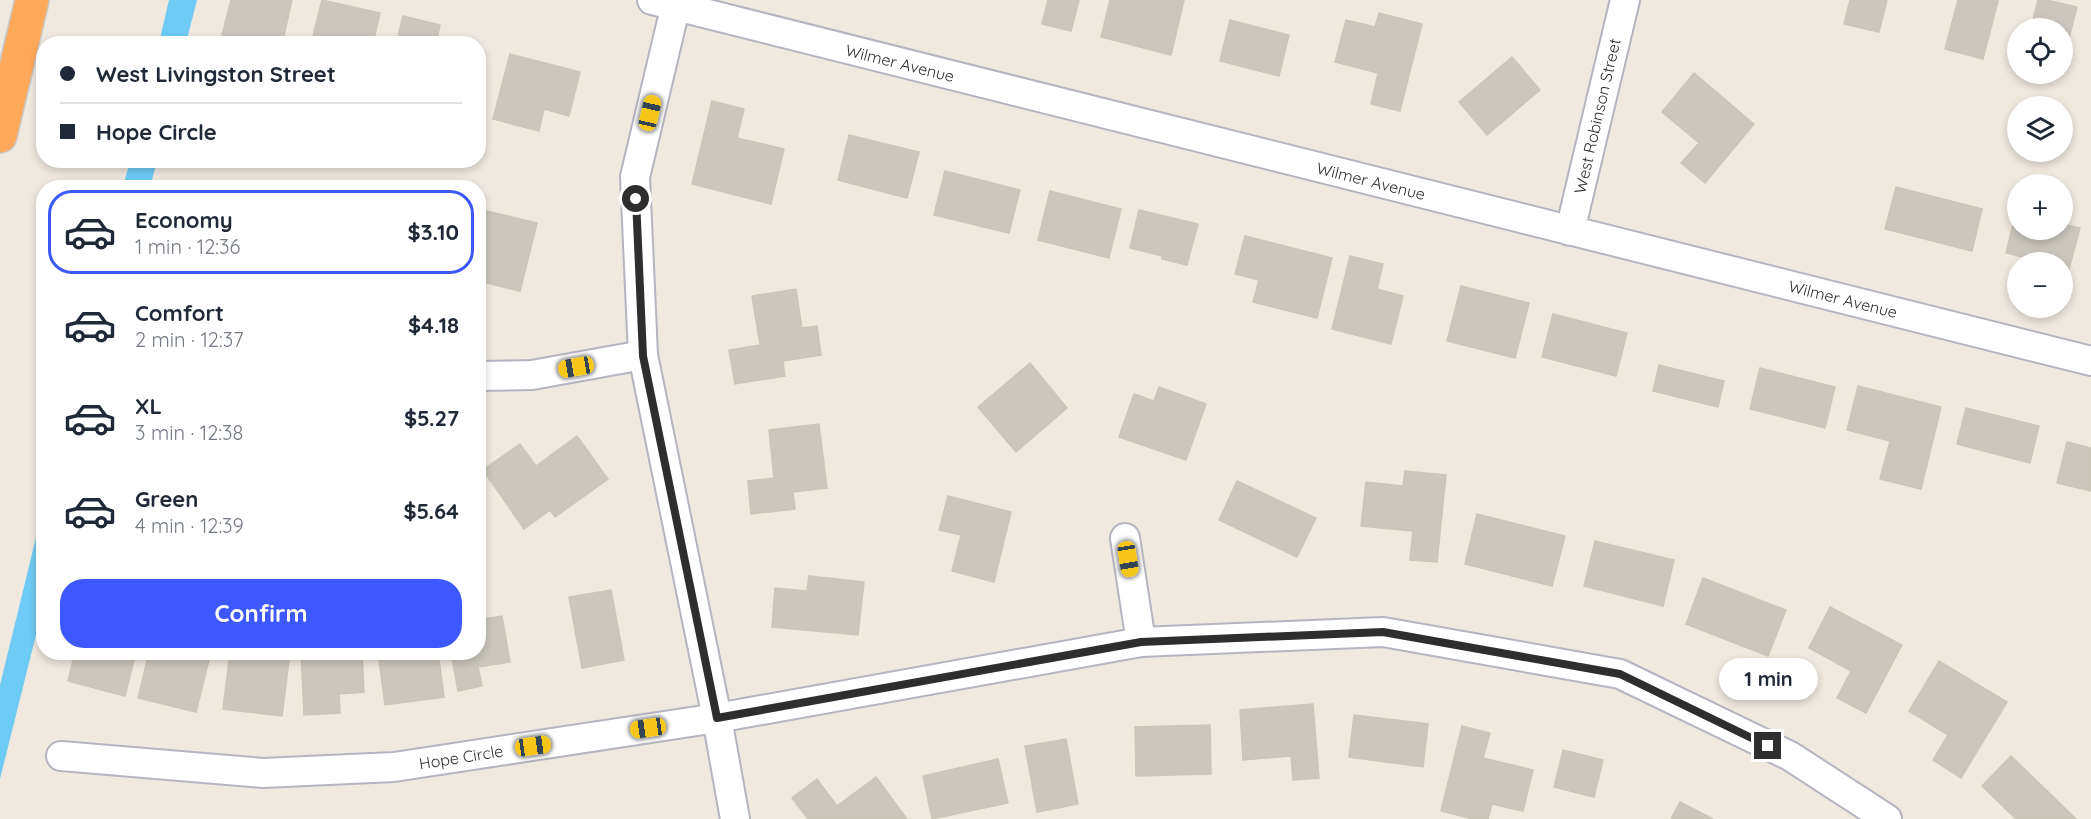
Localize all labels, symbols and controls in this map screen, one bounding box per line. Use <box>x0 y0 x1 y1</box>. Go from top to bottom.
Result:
map controls <box>2007 18 2073 318</box>
button: locate <box>2007 18 2073 84</box>
street label: West Robinson Street <box>1569 36 1625 196</box>
street label: Wilmer Avenue <box>844 40 956 86</box>
text: West Livingston Street <box>96 60 336 88</box>
car <box>637 93 663 133</box>
button: layers <box>2007 96 2073 162</box>
text: Hope Circle <box>96 118 217 146</box>
street label: Wilmer Avenue <box>1315 158 1427 204</box>
button: + <box>2007 174 2073 240</box>
route start <box>622 185 649 212</box>
icon: car <box>63 205 117 259</box>
text: Economy <box>135 206 233 234</box>
text: $3.10 <box>408 218 459 246</box>
text: 1 min · 12:36 <box>135 234 240 259</box>
button: − <box>2007 252 2073 318</box>
street label: Wilmer Avenue <box>1787 276 1899 322</box>
icon: car <box>63 298 117 352</box>
text: Comfort <box>135 299 224 327</box>
text: $4.18 <box>408 311 459 339</box>
text: 2 min · 12:37 <box>135 327 243 352</box>
car <box>557 355 595 379</box>
icon: car <box>63 391 117 445</box>
text: XL <box>135 392 162 420</box>
text: $5.27 <box>404 404 459 432</box>
text: 3 min · 12:38 <box>135 420 243 445</box>
icon: car <box>63 484 117 538</box>
text: Green <box>135 485 198 513</box>
text: $5.64 <box>403 497 459 525</box>
text: 4 min · 12:39 <box>135 513 244 538</box>
car <box>1116 540 1140 578</box>
button: Confirm <box>60 579 462 648</box>
callout: 1 min <box>1718 659 1818 701</box>
text: 1 min <box>1744 666 1793 691</box>
car <box>629 717 667 739</box>
route end <box>1754 732 1781 759</box>
car <box>514 735 552 757</box>
street label: Hope Circle <box>418 740 504 774</box>

